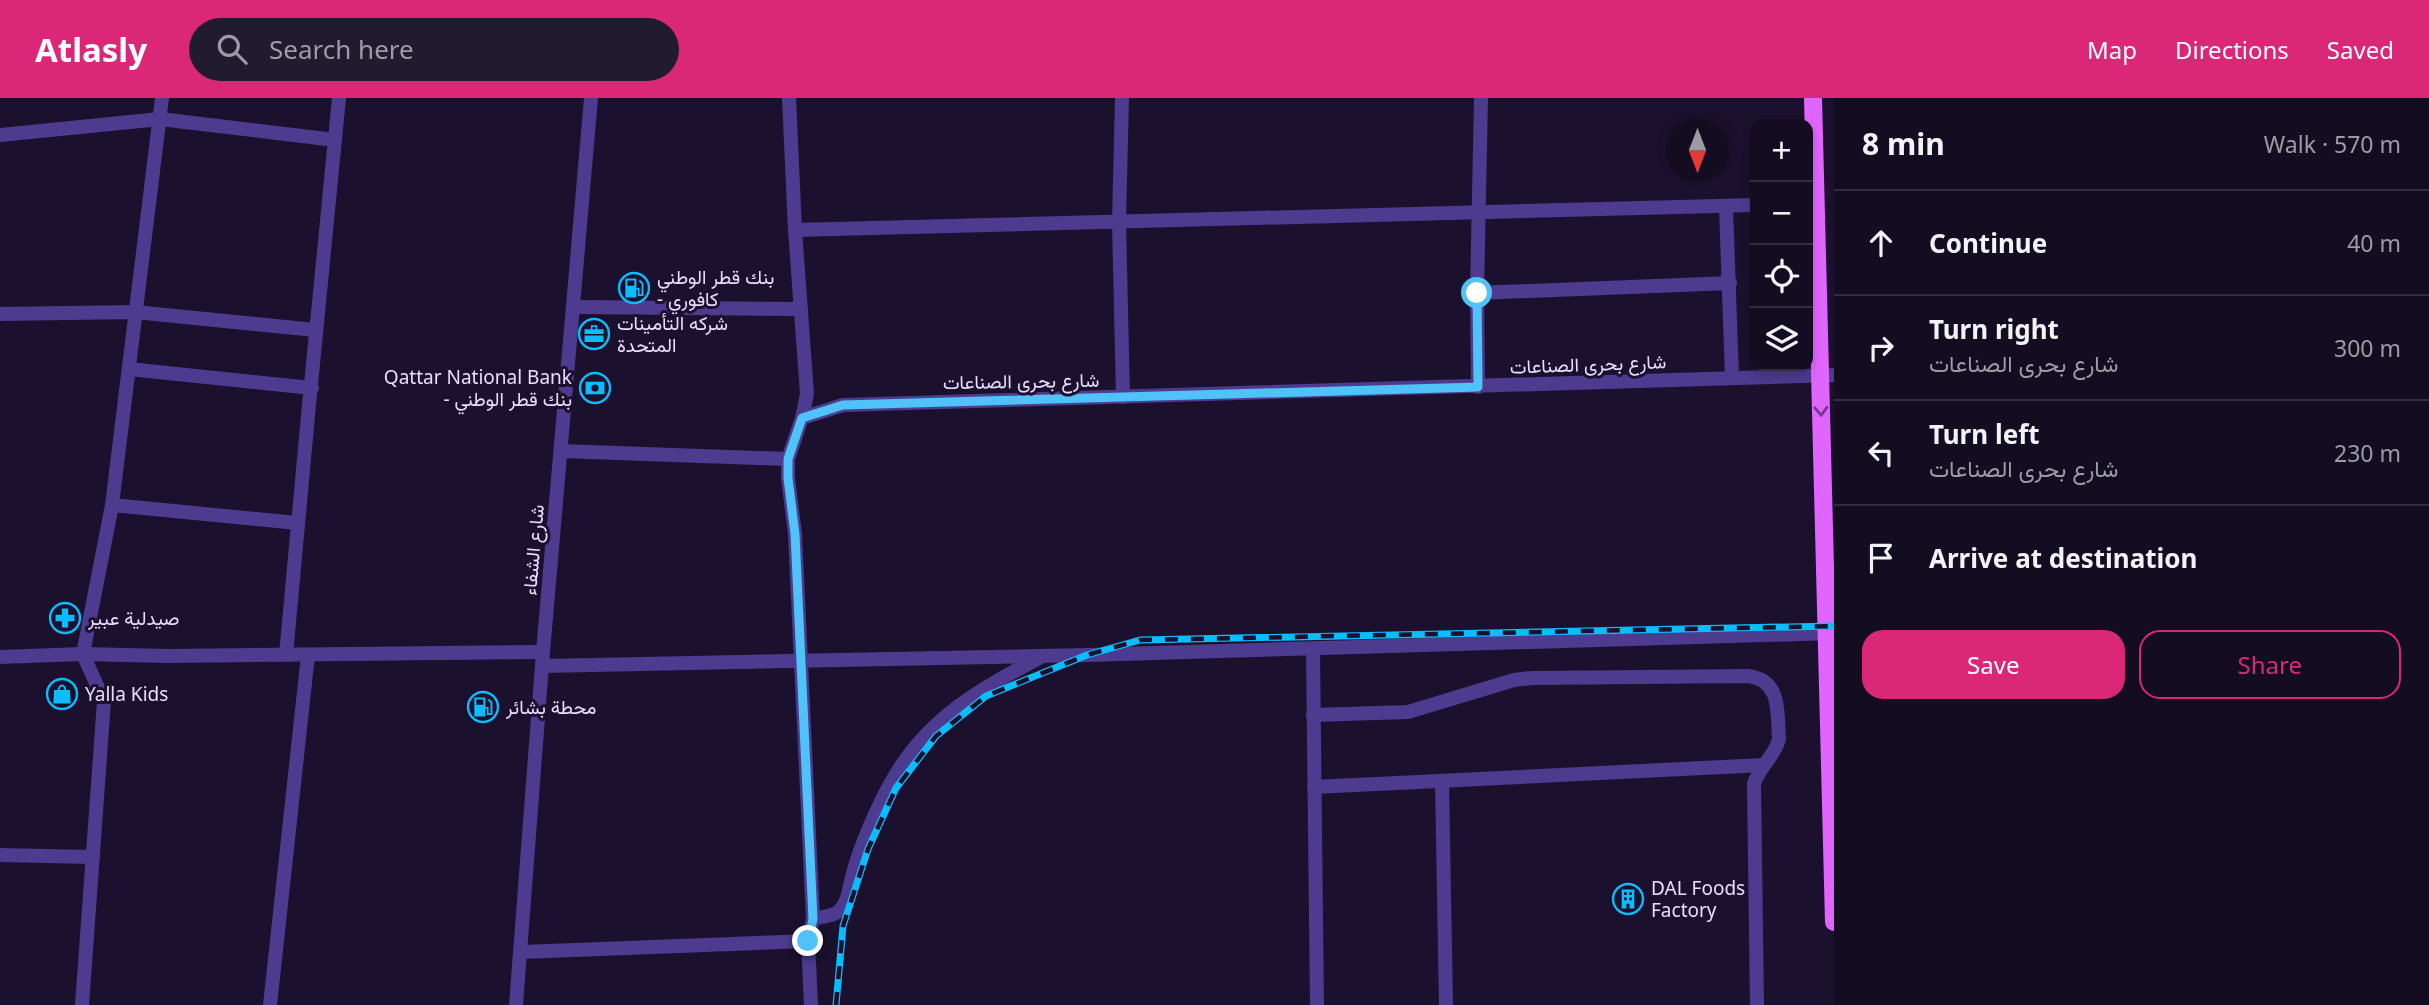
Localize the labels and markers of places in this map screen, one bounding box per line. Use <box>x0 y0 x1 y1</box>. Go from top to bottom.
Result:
place label: بنك قطر الوطني - كافوري <box>657 264 774 315</box>
fuel station icon: بنك قطر الوطني - كافوري <box>617 271 651 305</box>
place label: شركه التأمينات المتحدة <box>617 310 728 358</box>
office icon: شركه التأمينات المتحدة <box>577 317 611 351</box>
place label: Qattar National Bank - بنك قطر الوطني <box>384 364 572 415</box>
bank icon: Qattar National Bank - بنك قطر الوطني <box>578 371 612 405</box>
pharmacy icon: صيدلية عبير <box>48 601 82 635</box>
place label: صيدلية عبير <box>87 605 179 631</box>
shop icon: Yalla Kids <box>45 677 79 711</box>
place label: Yalla Kids <box>85 681 168 707</box>
fuel station icon: محطة بشائر <box>466 690 500 724</box>
place label: محطة بشائر <box>505 694 596 720</box>
place label: DAL Foods Factory <box>1651 875 1745 923</box>
building icon: DAL Foods Factory <box>1611 882 1645 916</box>

